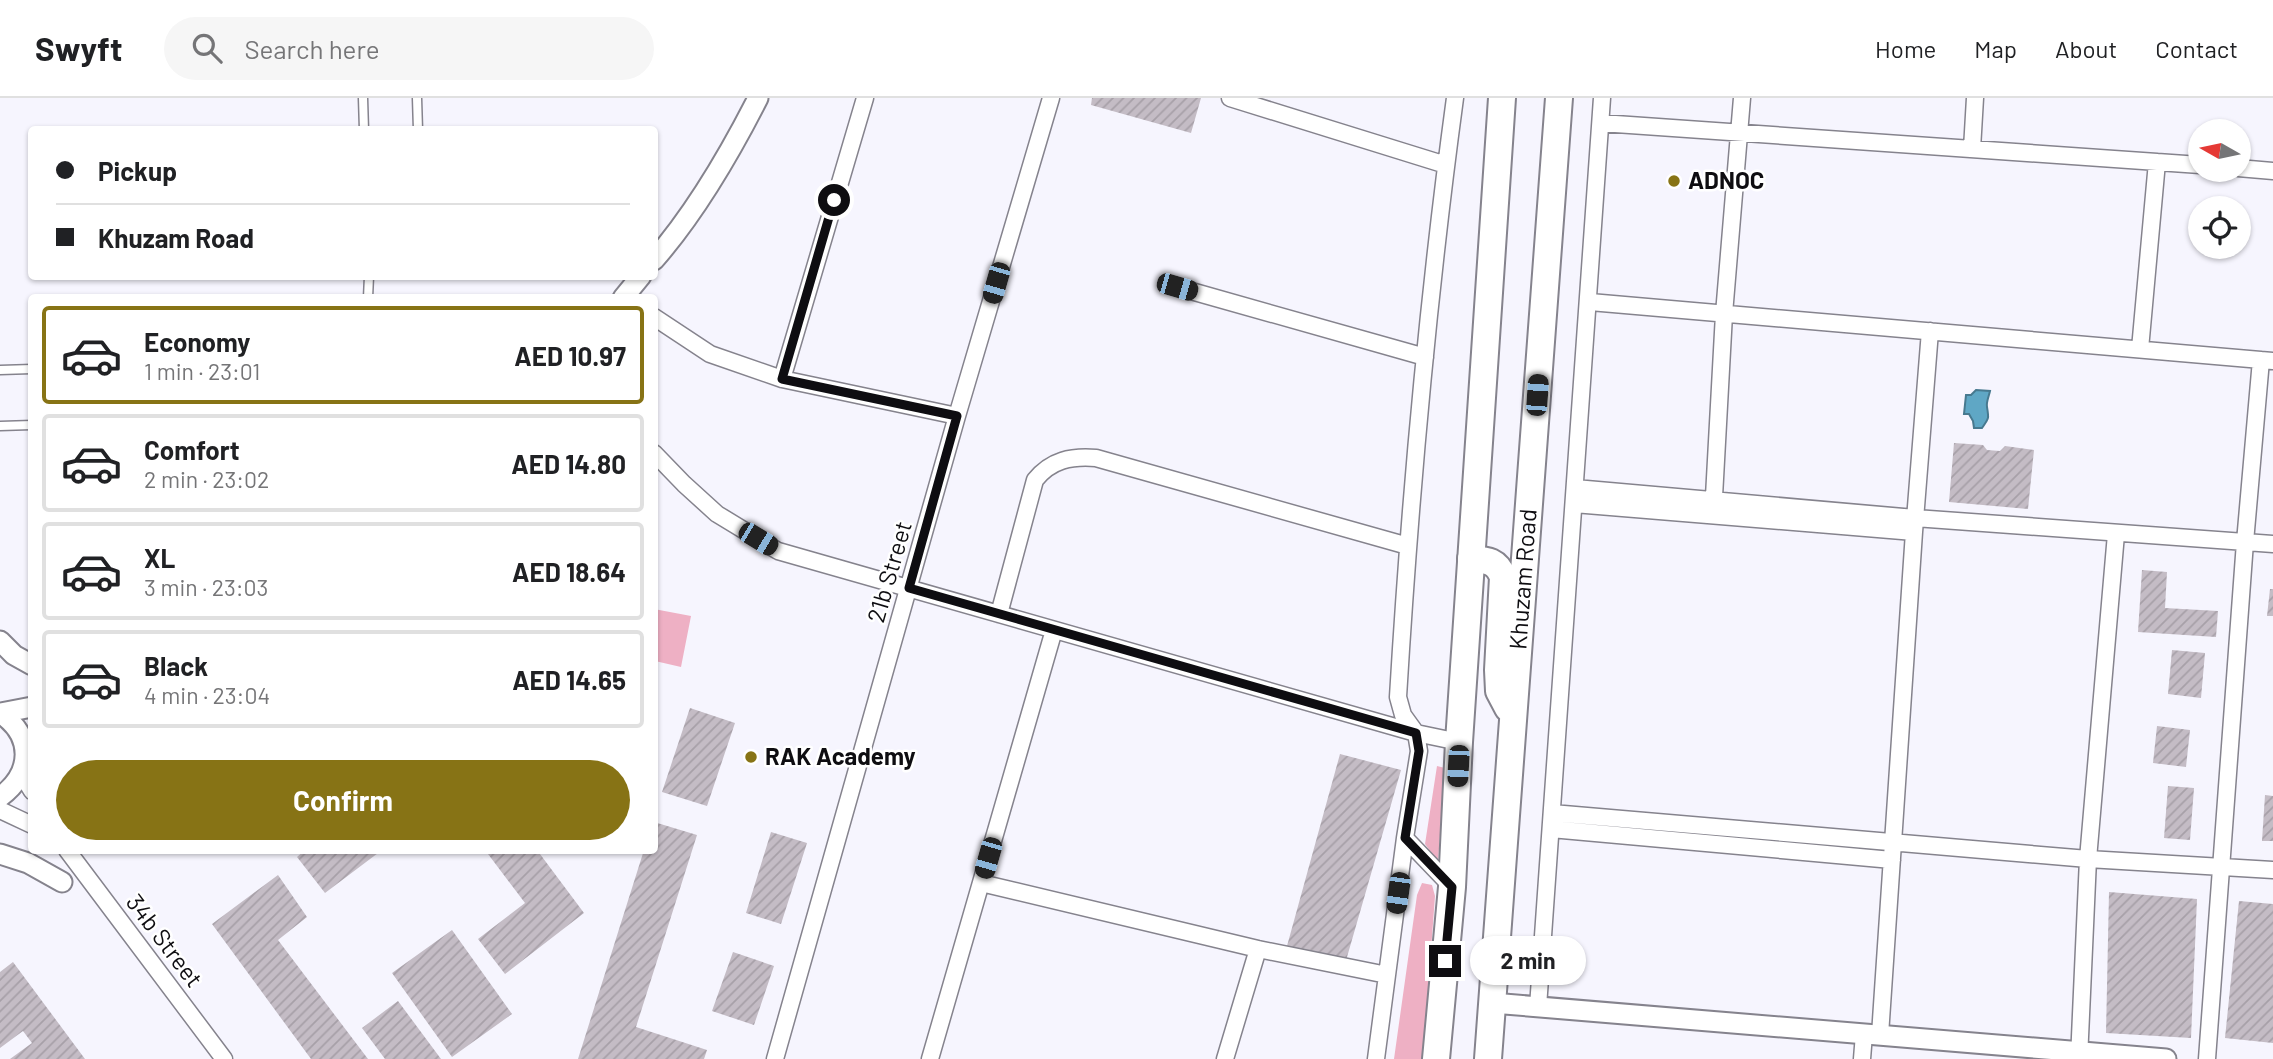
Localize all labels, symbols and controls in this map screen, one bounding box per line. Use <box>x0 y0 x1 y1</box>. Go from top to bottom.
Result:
search box <box>164 17 654 80</box>
text: Swyft <box>35 28 122 68</box>
icon: search <box>188 29 226 67</box>
text: Search here <box>244 33 380 64</box>
text: Home <box>1875 34 1936 63</box>
text: Map <box>1974 34 2017 63</box>
text: About <box>2055 34 2117 63</box>
text: Contact <box>2155 34 2238 63</box>
north arrow <box>2188 119 2250 182</box>
map controls <box>2188 119 2251 259</box>
text: Pickup <box>98 155 177 186</box>
place label: ADNOC <box>1688 165 1764 194</box>
marker: ADNOC <box>1666 173 1682 189</box>
route start <box>818 184 850 216</box>
button: locate <box>2188 196 2251 259</box>
text: Khuzam Road <box>98 222 254 253</box>
car <box>981 260 1012 306</box>
car <box>1154 271 1201 303</box>
icon: car <box>60 324 123 387</box>
text: Economy <box>144 326 250 357</box>
text: AED 10.97 <box>514 340 626 371</box>
text: 1 min · 23:01 <box>144 357 260 385</box>
car <box>1526 373 1549 417</box>
icon: car <box>60 432 123 495</box>
text: Comfort <box>144 434 240 465</box>
text: AED 14.80 <box>511 448 626 479</box>
text: 2 min · 23:02 <box>144 465 269 493</box>
street label: Khuzam Road <box>1502 508 1542 651</box>
street label: 21b Street <box>860 517 917 626</box>
car <box>735 519 782 559</box>
icon: car <box>60 540 123 603</box>
text: XL <box>144 542 175 573</box>
text: AED 18.64 <box>512 556 626 587</box>
text: 3 min · 23:03 <box>144 573 268 601</box>
icon: car <box>60 648 123 711</box>
text: Black <box>144 650 208 681</box>
text: AED 14.65 <box>512 664 626 695</box>
text: 4 min · 23:04 <box>144 681 270 709</box>
place label: RAK Academy <box>765 741 916 770</box>
car <box>1447 744 1470 788</box>
marker: RAK Academy <box>743 749 759 765</box>
button: Confirm <box>56 760 630 840</box>
car <box>973 835 1004 881</box>
car <box>1385 871 1412 915</box>
street label: 34b Street <box>121 888 210 992</box>
callout: 2 min <box>1470 936 1585 986</box>
route end <box>1429 945 1461 977</box>
text: 2 min <box>1500 946 1556 974</box>

